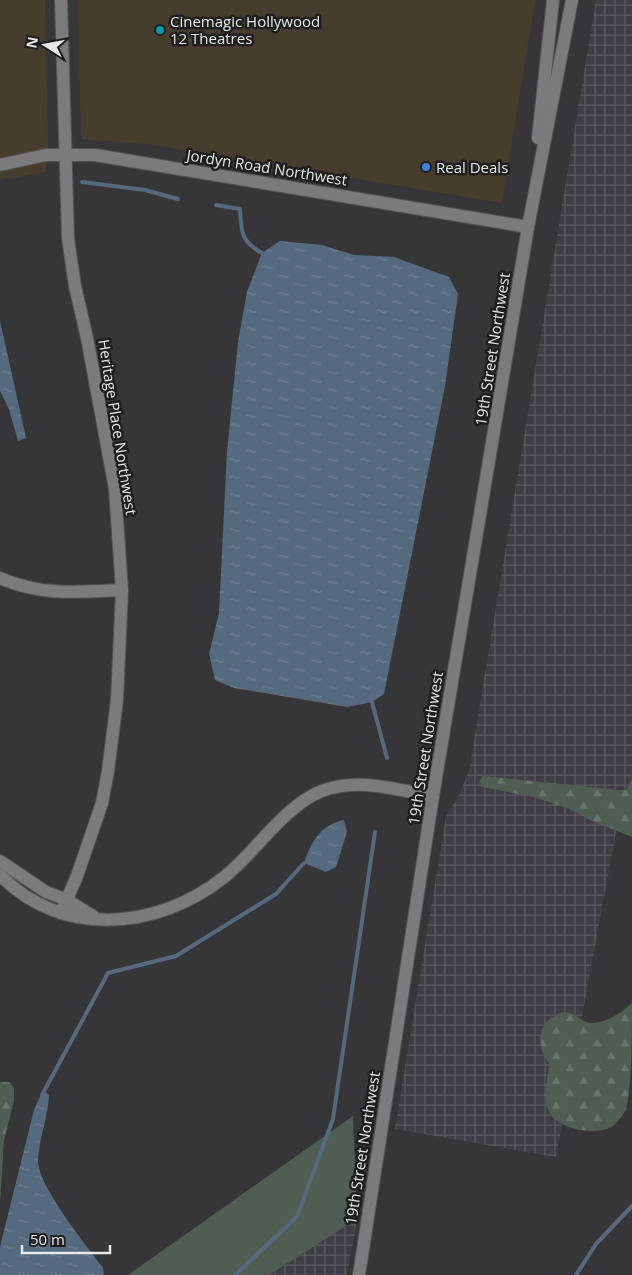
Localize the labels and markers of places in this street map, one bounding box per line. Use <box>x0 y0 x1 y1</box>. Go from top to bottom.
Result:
place label: Cinemagic Hollywood 12 Theatres <box>170 11 320 48</box>
marker: Cinemagic Hollywood 12 Theatres <box>154 24 166 36</box>
place label: Real Deals <box>436 157 508 177</box>
marker: Real Deals <box>420 161 432 173</box>

